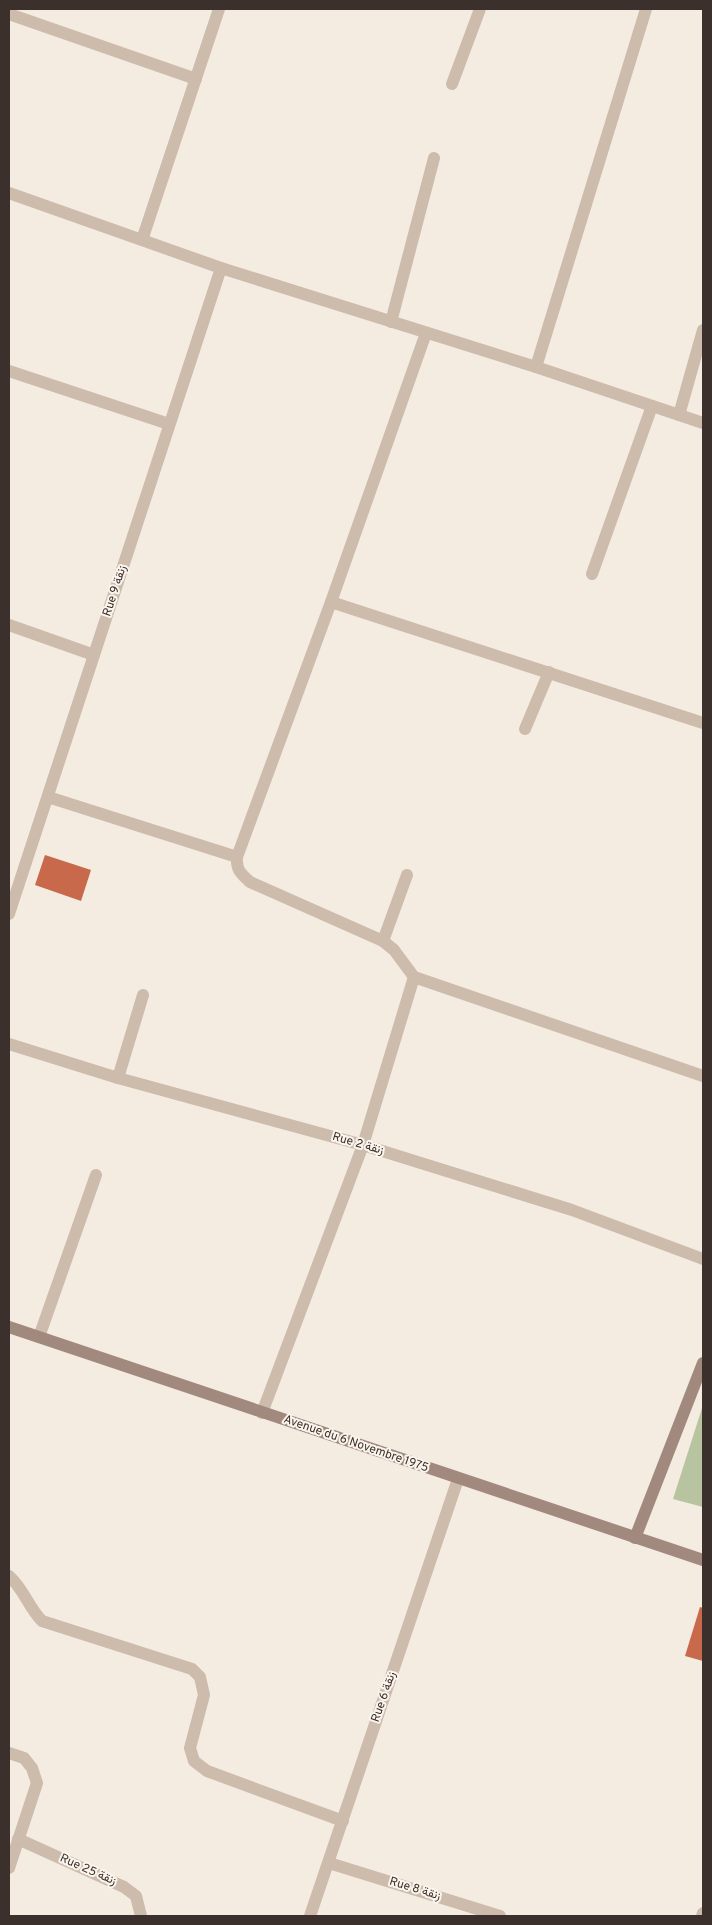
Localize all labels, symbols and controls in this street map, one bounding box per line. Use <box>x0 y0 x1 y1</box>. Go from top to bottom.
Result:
street label: Rue 9 زنقة <box>99 563 131 619</box>
street label: Rue 2 زنقة <box>330 1129 386 1159</box>
street label: Avenue du 6 Novembre 1975 <box>281 1412 431 1476</box>
street label: Rue 6 زنقة <box>368 1669 400 1725</box>
street label: Rue 25 زنقة <box>57 1850 119 1890</box>
street label: Rue 8 زنقة <box>387 1874 443 1904</box>

